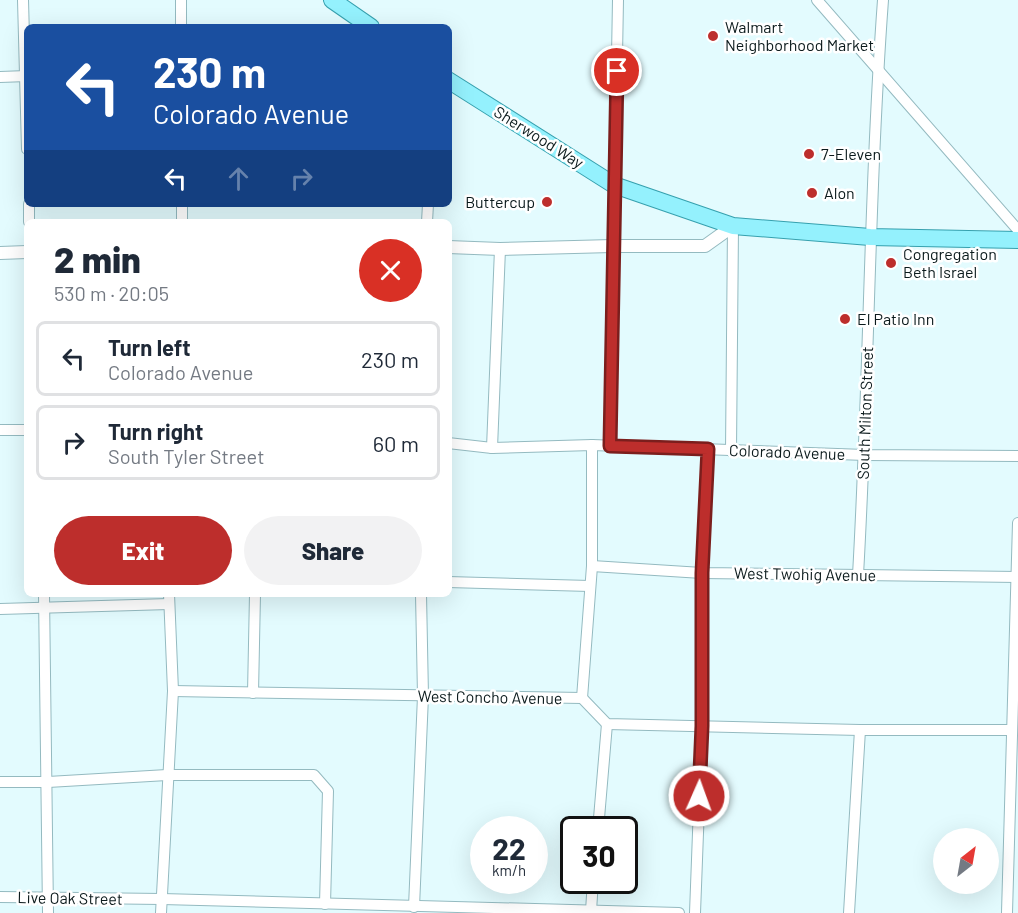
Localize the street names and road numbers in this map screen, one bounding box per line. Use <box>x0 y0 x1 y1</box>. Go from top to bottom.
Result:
street label: Sherwood Way <box>491 101 588 172</box>
street label: South Milton Street <box>853 346 876 480</box>
street label: Colorado Avenue <box>729 440 845 463</box>
street label: West Twohig Avenue <box>734 563 876 584</box>
street label: West Concho Avenue <box>417 686 563 707</box>
street label: Live Oak Street <box>17 887 123 908</box>

